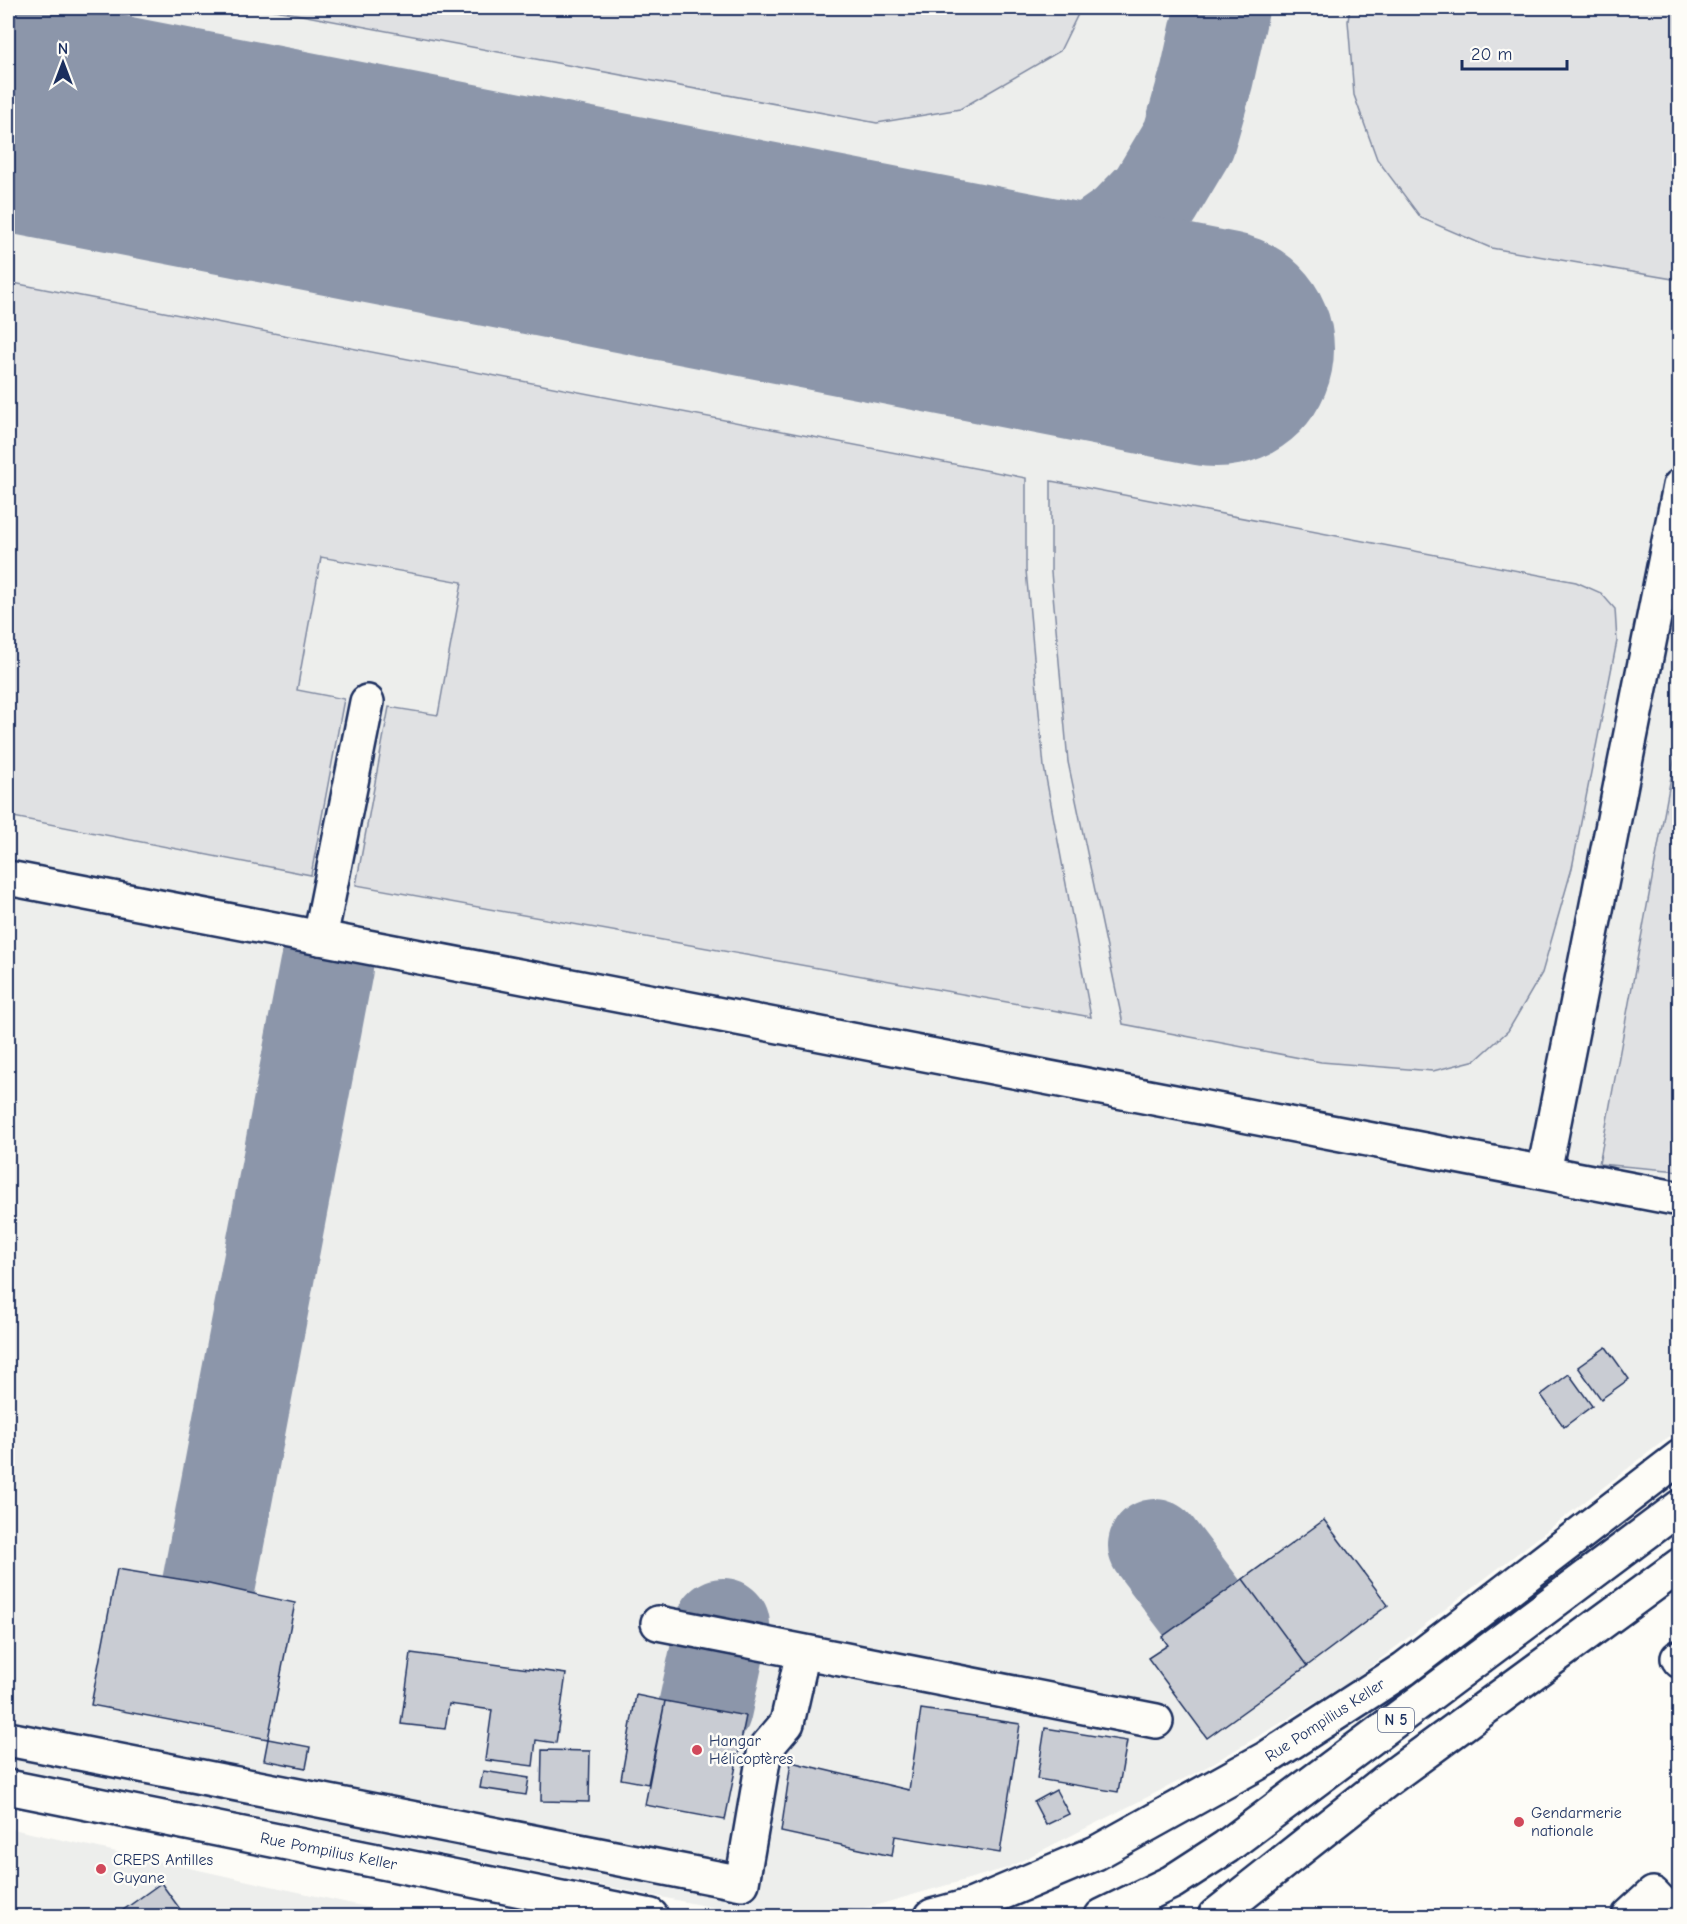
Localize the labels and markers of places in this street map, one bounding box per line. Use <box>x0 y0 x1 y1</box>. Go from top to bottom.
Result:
place label: Hangar Hélicoptères <box>709 1732 793 1768</box>
marker: Hangar Hélicoptères <box>690 1743 704 1757</box>
place label: Gendarmerie nationale <box>1531 1804 1622 1840</box>
marker: Gendarmerie nationale <box>1512 1815 1526 1829</box>
place label: CREPS Antilles Guyane <box>113 1851 214 1887</box>
marker: CREPS Antilles Guyane <box>94 1862 108 1876</box>

